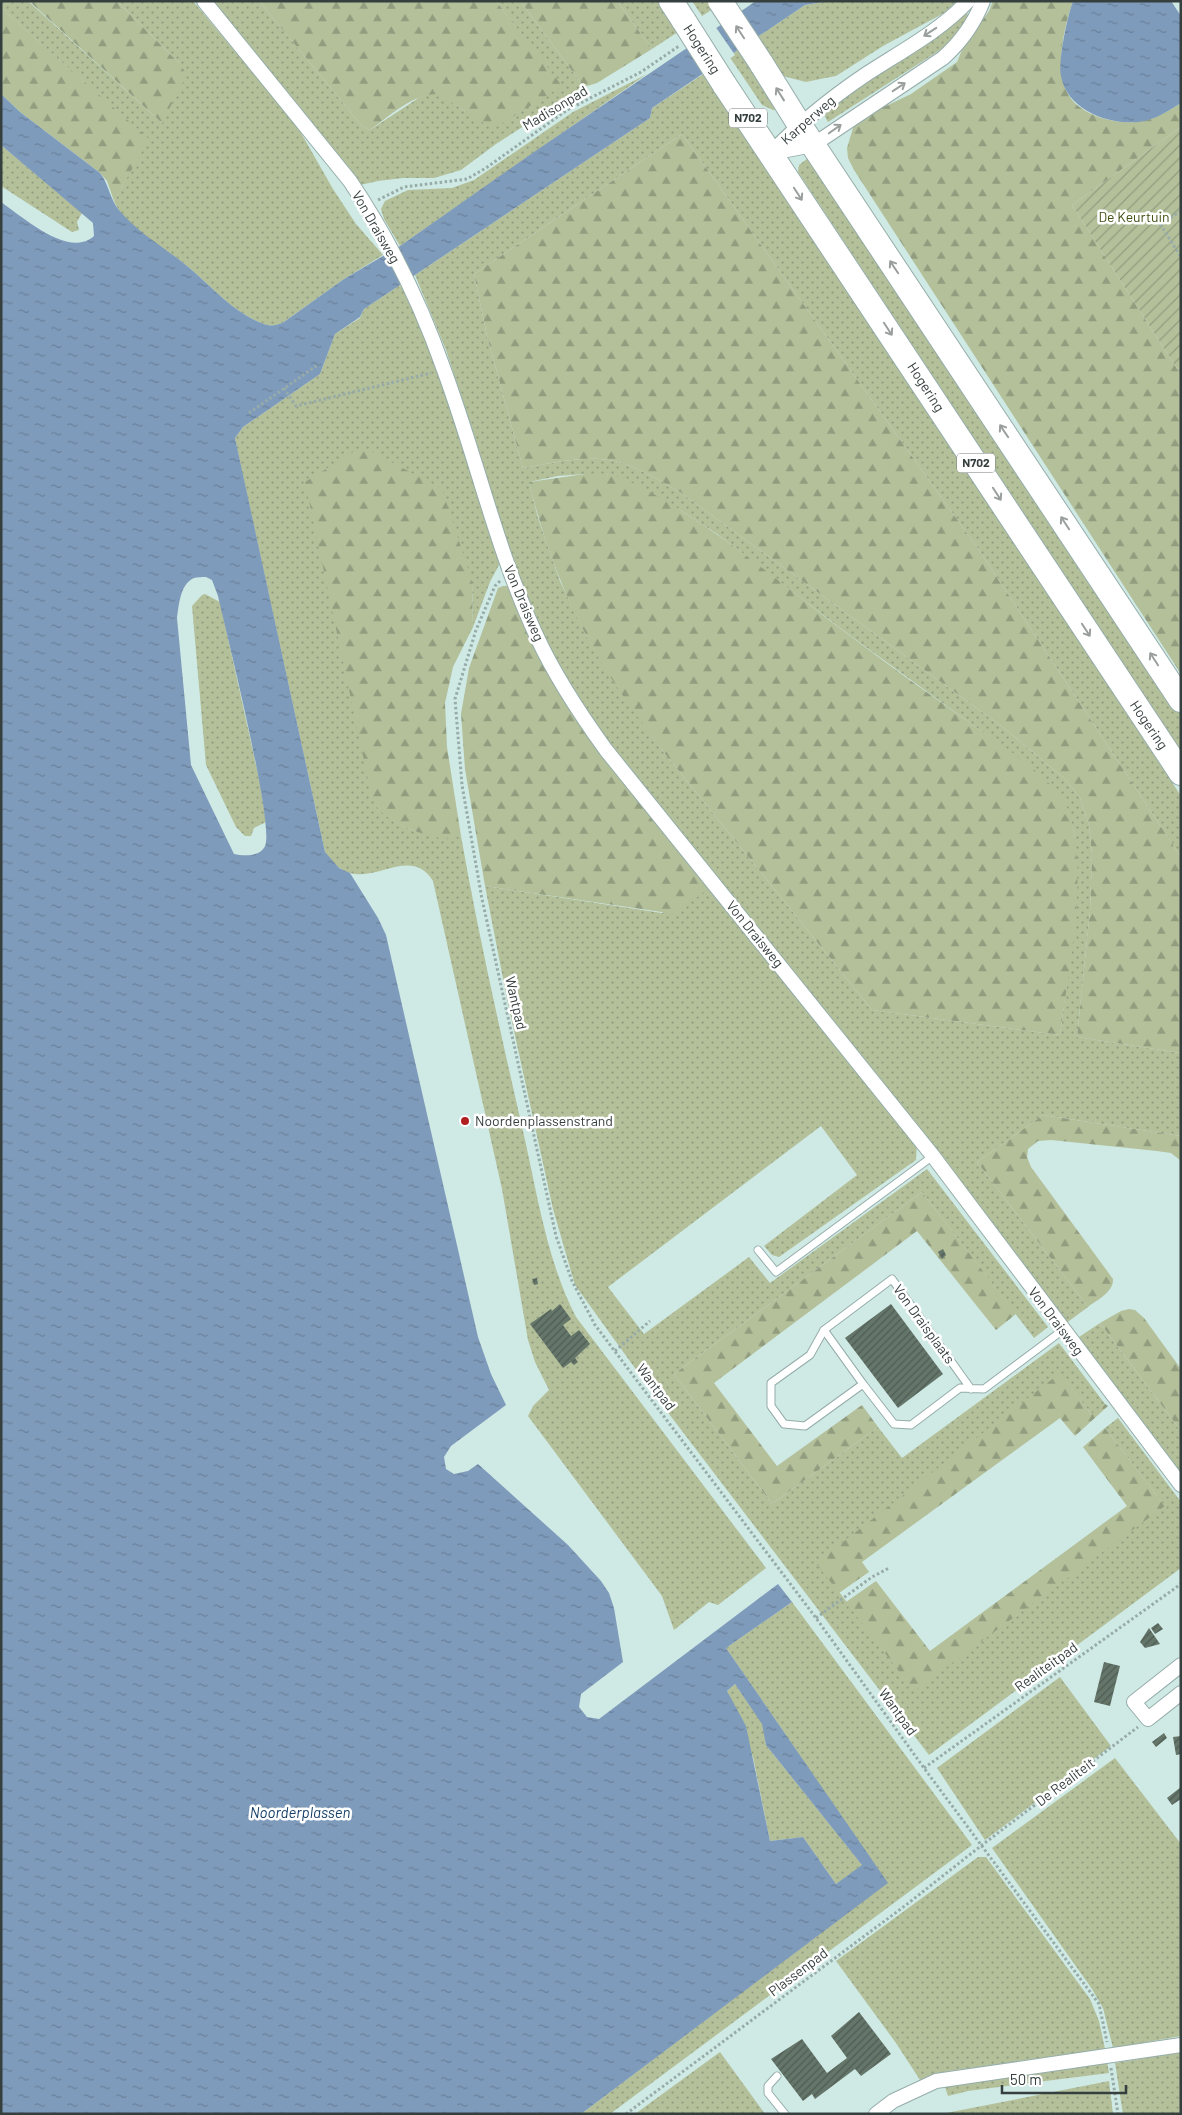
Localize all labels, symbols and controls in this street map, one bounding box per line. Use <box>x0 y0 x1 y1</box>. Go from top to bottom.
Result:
street label: Hogering <box>680 21 725 77</box>
one-way arrow <box>735 25 746 39</box>
one-way arrow <box>924 27 938 37</box>
street label: Madisonpad <box>519 82 590 134</box>
one-way arrow <box>892 82 906 92</box>
one-way arrow <box>774 87 784 101</box>
street label: Karperweg <box>777 91 838 148</box>
road number: N702 <box>729 109 767 128</box>
one-way arrow <box>828 124 842 134</box>
one-way arrow <box>794 186 804 200</box>
street label: Von Draisweg <box>349 187 404 266</box>
park label: De Keurtuin <box>1098 208 1170 225</box>
one-way arrow <box>889 260 899 274</box>
one-way arrow <box>883 322 893 336</box>
street label: Hogering <box>904 359 949 415</box>
one-way arrow <box>999 424 1009 438</box>
road number: N702 <box>957 453 995 472</box>
one-way arrow <box>992 487 1002 501</box>
one-way arrow <box>1060 516 1070 530</box>
street label: Von Draisweg <box>501 562 548 643</box>
one-way arrow <box>1082 622 1092 636</box>
one-way arrow <box>1149 652 1159 666</box>
street label: Hogering <box>1127 697 1172 752</box>
street label: Von Draisweg <box>723 897 788 971</box>
street label: Wantpad <box>502 975 531 1031</box>
place label: Noordenplassenstrand <box>475 1112 613 1129</box>
marker: Noordenplassenstrand <box>459 1115 471 1127</box>
street label: Von Draisplaats <box>890 1281 959 1367</box>
street label: Von Draisweg <box>1025 1283 1088 1358</box>
street label: Wantpad <box>633 1360 679 1413</box>
street label: Realiteitpad <box>1011 1638 1080 1695</box>
street label: Wantpad <box>876 1685 921 1739</box>
street label: De Realiteit <box>1032 1754 1098 1809</box>
water label: Noorderplassen <box>250 1803 350 1821</box>
street label: Plassenpad <box>765 1944 831 1999</box>
scale bar <box>1002 2062 1126 2094</box>
text: 50 m <box>1010 2070 1042 2088</box>

